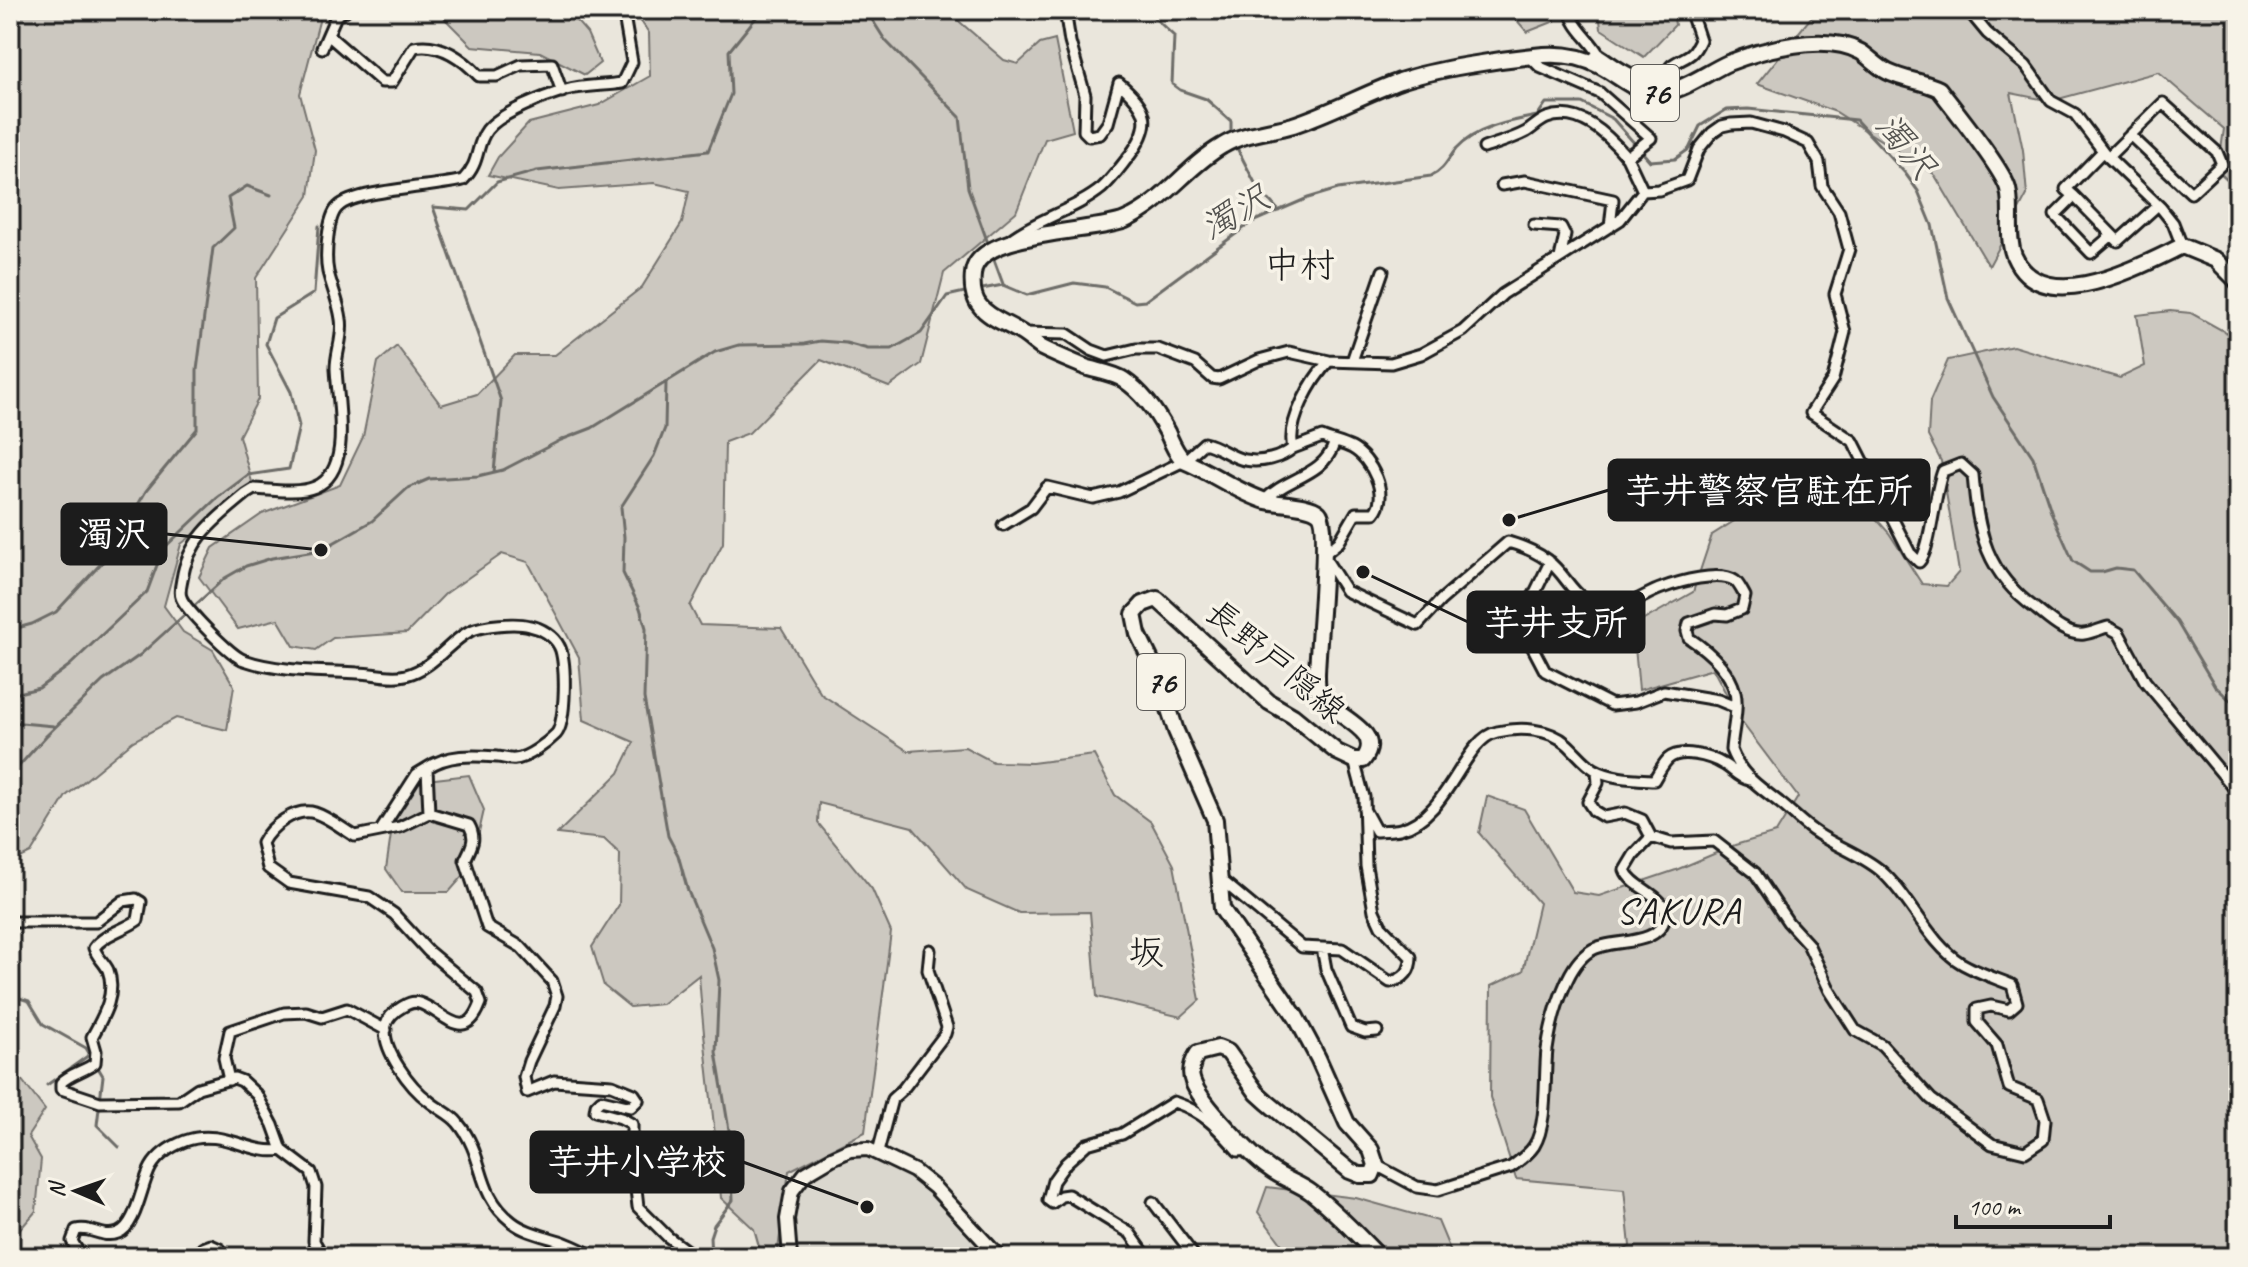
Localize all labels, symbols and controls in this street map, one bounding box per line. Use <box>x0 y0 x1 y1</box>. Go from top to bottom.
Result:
road number: 76 <box>1631 65 1679 121</box>
water label: 濁沢 <box>1865 104 1947 189</box>
water label: 濁沢 <box>1192 174 1279 250</box>
district label: 中村 <box>1264 242 1336 288</box>
callout: 芋井警察官駐在所 <box>1609 460 1929 520</box>
text: 芋井警察官駐在所 <box>1625 468 1913 514</box>
callout: 濁沢 <box>62 504 166 564</box>
text: 濁沢 <box>78 511 150 557</box>
street label: 長野戸隠線 <box>1197 590 1355 732</box>
callout: 芋井支所 <box>1468 592 1644 652</box>
text: 芋井支所 <box>1484 600 1628 646</box>
road number: 76 <box>1137 654 1185 710</box>
district label: SAKURA <box>1616 887 1742 934</box>
district label: 坂 <box>1128 929 1164 975</box>
callout: 芋井小学校 <box>531 1132 743 1192</box>
text: 芋井小学校 <box>547 1139 727 1185</box>
north arrow <box>36 1151 116 1231</box>
scale bar <box>1956 1179 2110 1229</box>
text: N <box>43 1180 71 1198</box>
text: 100 m <box>1968 1192 2022 1222</box>

